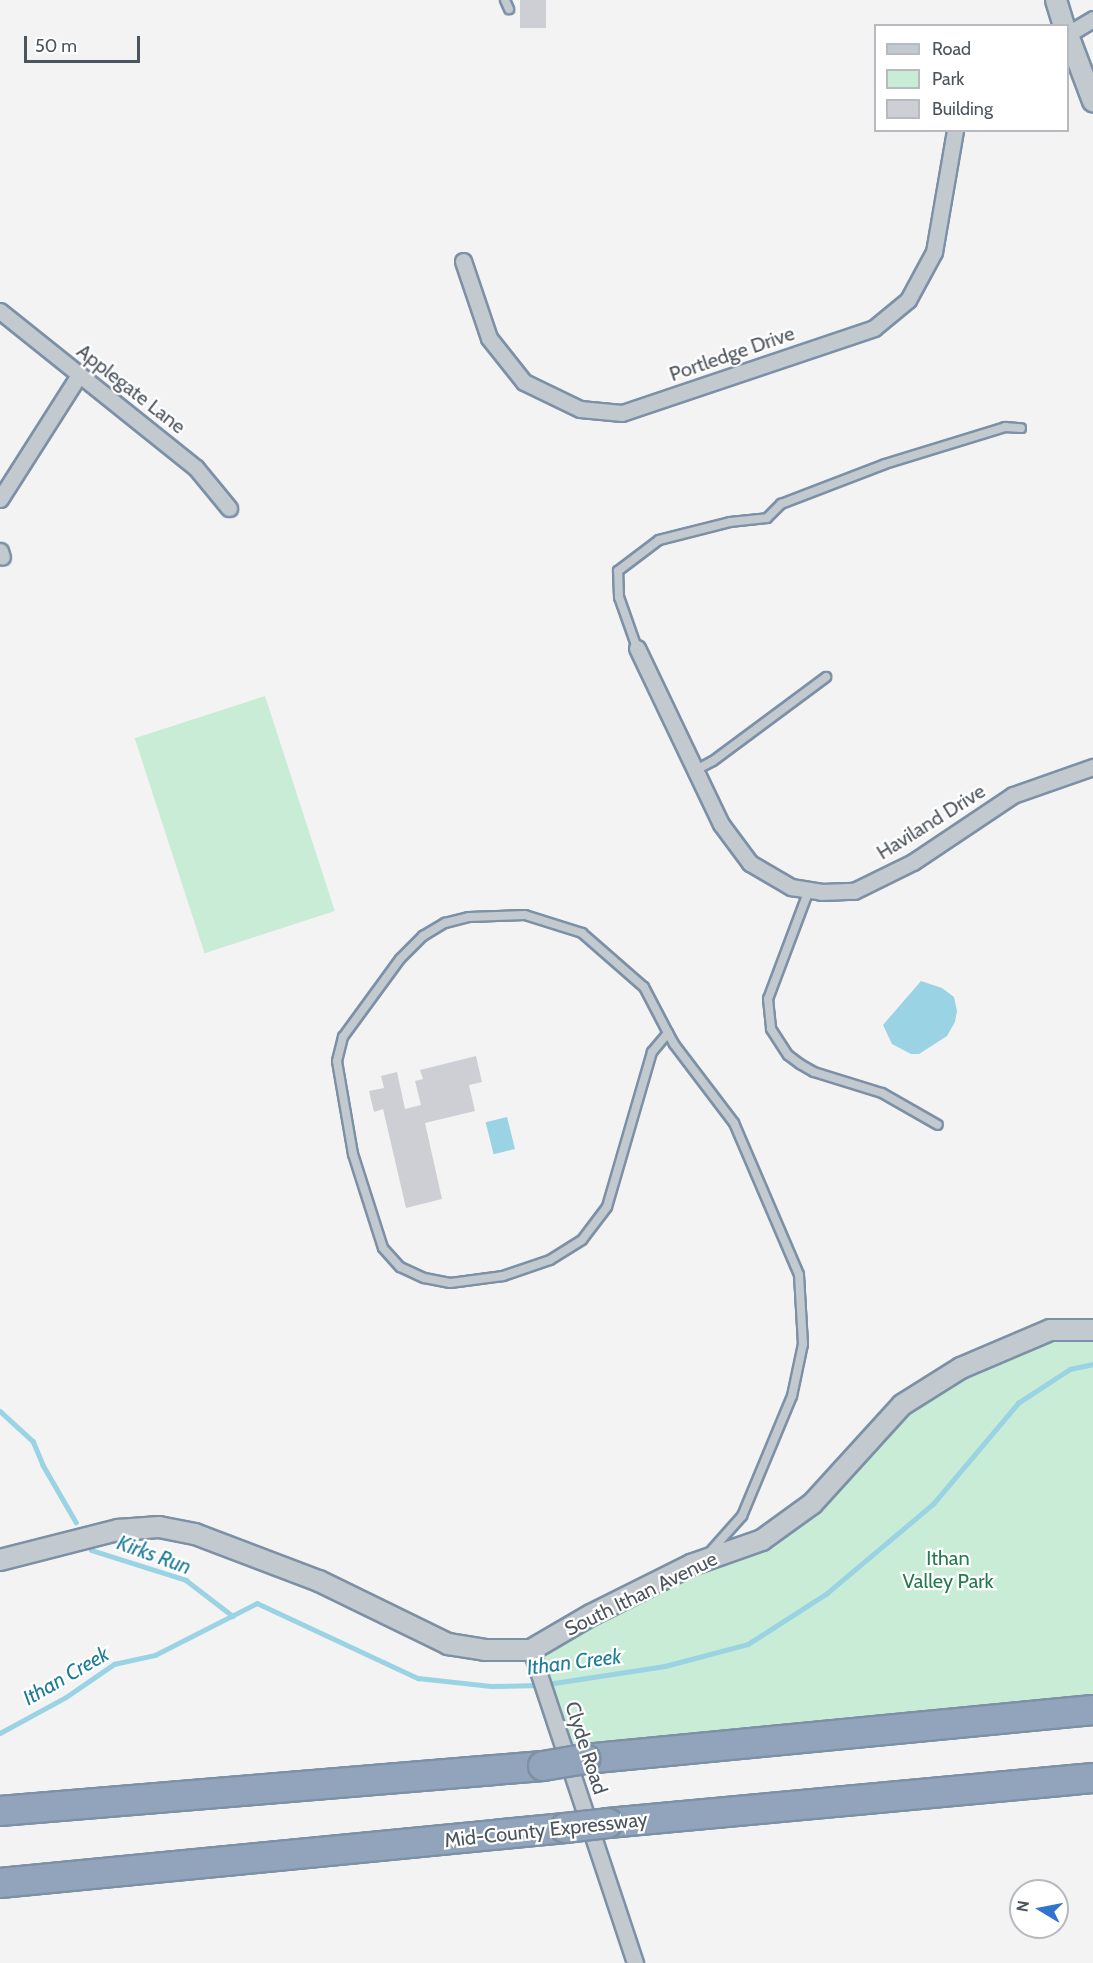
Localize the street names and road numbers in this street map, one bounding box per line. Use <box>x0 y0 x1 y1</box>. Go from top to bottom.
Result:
street label: Portledge Drive <box>666 321 798 387</box>
street label: Applegate Lane <box>72 339 190 439</box>
street label: Haviland Drive <box>872 779 990 865</box>
street label: South Ithan Avenue <box>561 1547 721 1641</box>
street label: Clyde Road <box>560 1699 612 1797</box>
street label: Mid-County Expressway <box>443 1807 649 1853</box>

